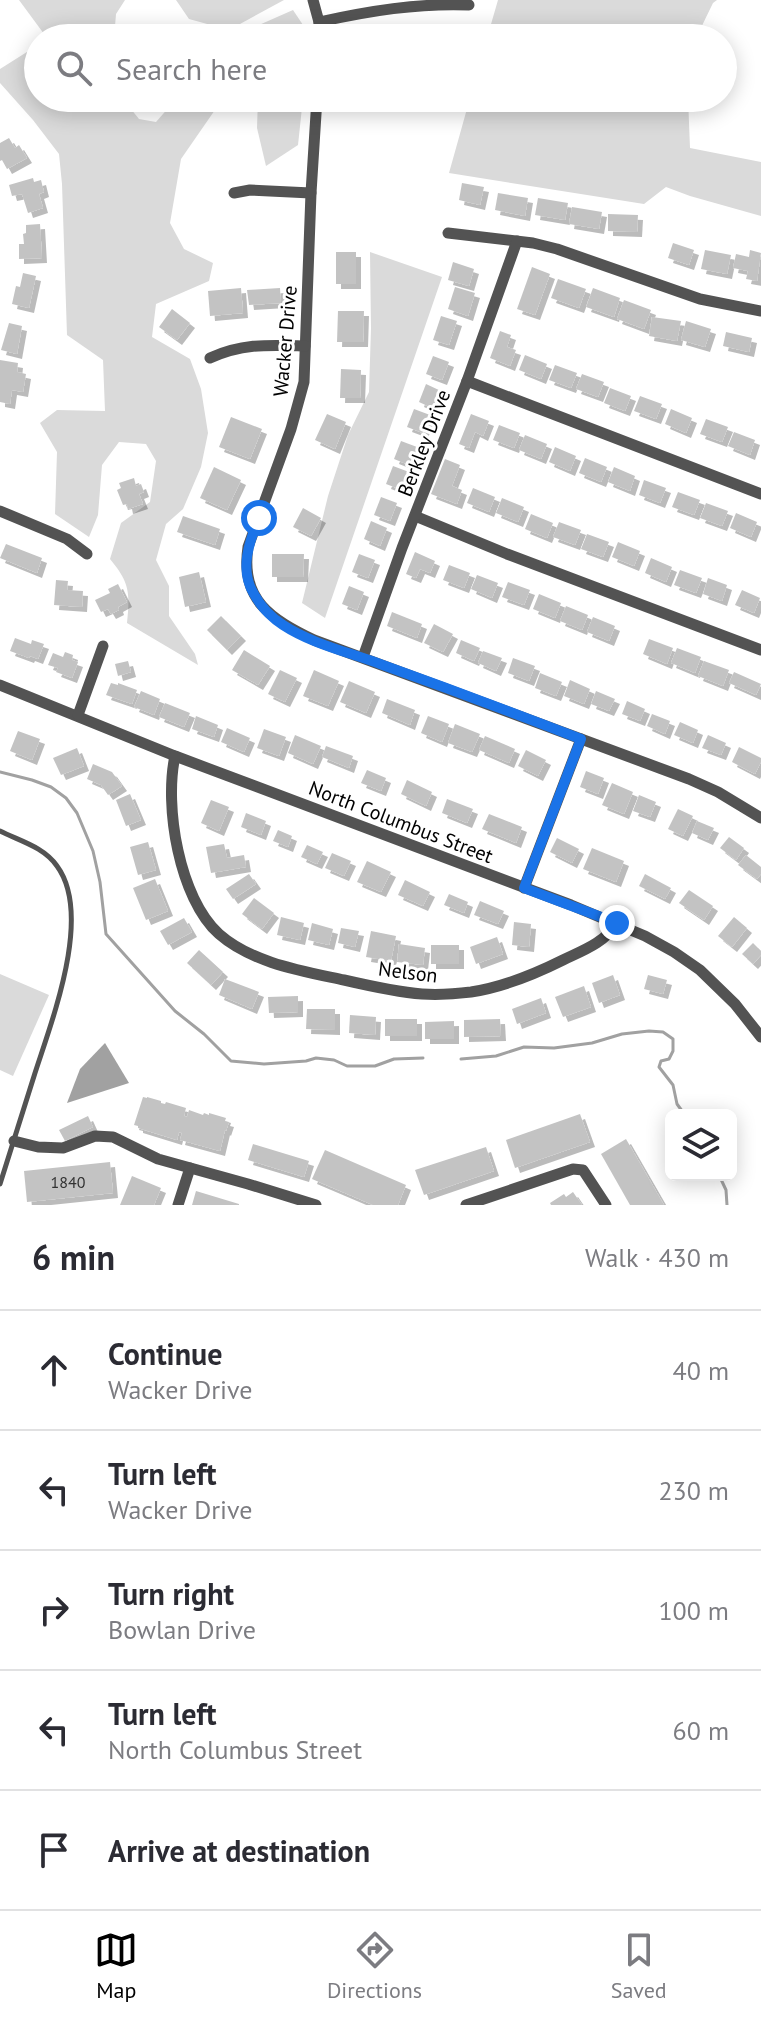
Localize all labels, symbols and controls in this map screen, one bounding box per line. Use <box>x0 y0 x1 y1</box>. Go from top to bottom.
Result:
search box <box>24 24 737 112</box>
icon: search <box>52 46 96 90</box>
text: Search here <box>116 49 267 88</box>
street label: Wacker Drive <box>267 285 303 397</box>
street label: Berkley Drive <box>392 386 456 500</box>
route start <box>241 500 277 536</box>
street label: North Columbus Street <box>305 775 497 869</box>
route end <box>599 905 635 941</box>
street label: Nelson <box>377 955 439 989</box>
map controls <box>665 1109 737 1181</box>
button: layers <box>665 1109 737 1181</box>
house number: 1840 <box>51 1172 86 1192</box>
text: 6 min <box>32 1235 115 1279</box>
text: Walk · 430 m <box>585 1241 729 1274</box>
text: Continue <box>108 1334 222 1373</box>
icon: ahead <box>32 1348 76 1392</box>
text: 40 m <box>673 1354 729 1387</box>
text: Wacker Drive <box>108 1373 252 1406</box>
text: Turn left <box>108 1454 216 1493</box>
icon: left <box>32 1468 76 1512</box>
text: 230 m <box>658 1474 729 1507</box>
text: Wacker Drive <box>108 1493 252 1526</box>
text: Turn right <box>108 1574 234 1613</box>
icon: right <box>32 1588 76 1632</box>
text: 100 m <box>658 1594 729 1627</box>
text: Bowlan Drive <box>108 1613 256 1646</box>
text: Turn left <box>108 1694 216 1733</box>
icon: left <box>32 1708 76 1752</box>
text: 60 m <box>673 1714 729 1747</box>
text: North Columbus Street <box>108 1733 362 1766</box>
icon: arrive <box>32 1828 76 1872</box>
text: Arrive at destination <box>108 1831 370 1870</box>
tab: Map <box>94 1928 138 2004</box>
tab: Directions <box>327 1928 422 2004</box>
tab: Saved <box>611 1928 667 2004</box>

